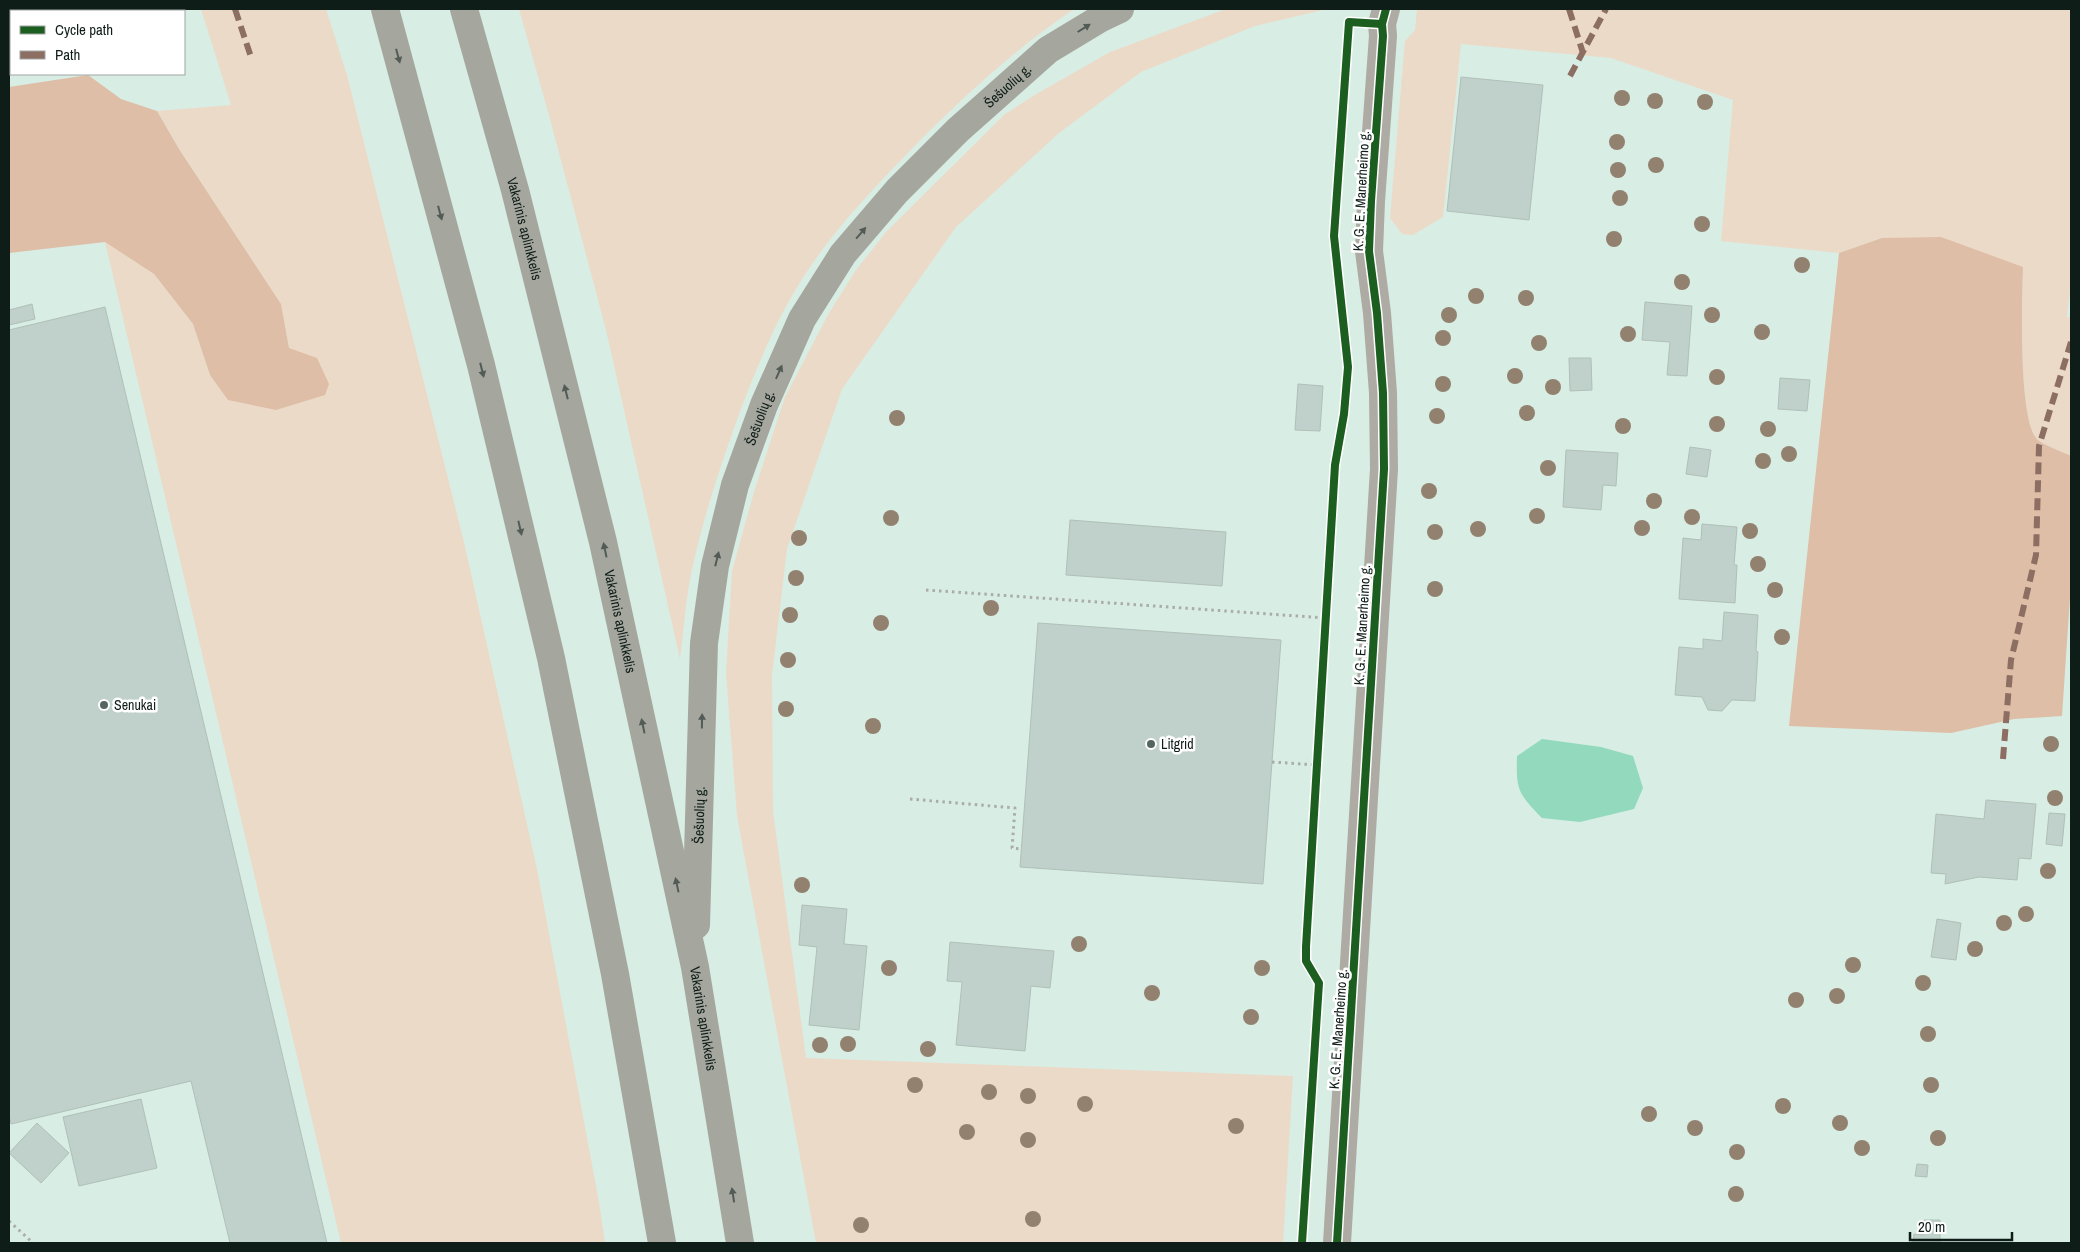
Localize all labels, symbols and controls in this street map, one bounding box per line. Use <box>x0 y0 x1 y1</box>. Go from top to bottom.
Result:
legend <box>10 10 185 75</box>
text: Cycle path <box>55 19 113 40</box>
one-way arrow <box>1077 24 1090 33</box>
text: Path <box>55 44 80 65</box>
one-way arrow <box>394 48 402 63</box>
street label: Šešuolių g. <box>980 60 1035 112</box>
street label: K. G. E. Manerheimo g. <box>1349 130 1373 252</box>
street label: Vakarinis aplinkkelis <box>503 175 546 282</box>
one-way arrow <box>436 205 444 220</box>
one-way arrow <box>856 227 867 240</box>
one-way arrow <box>478 362 486 377</box>
one-way arrow <box>775 365 783 379</box>
one-way arrow <box>562 385 570 400</box>
street label: Šešuolių g. <box>741 387 778 448</box>
one-way arrow <box>516 520 524 535</box>
one-way arrow <box>601 542 609 557</box>
one-way arrow <box>713 551 721 566</box>
street label: K. G. E. Manerheimo g. <box>1350 564 1374 686</box>
street label: Vakarinis aplinkkelis <box>600 568 640 675</box>
place label: Senukai <box>114 696 156 714</box>
marker: Senukai <box>98 699 110 711</box>
one-way arrow <box>699 712 707 728</box>
one-way arrow <box>639 718 647 733</box>
place label: Litgrid <box>1161 735 1194 753</box>
marker: Litgrid <box>1145 738 1157 750</box>
street label: Šešuolių g. <box>689 786 709 844</box>
one-way arrow <box>673 876 681 892</box>
street label: Vakarinis aplinkkelis <box>686 965 721 1072</box>
street label: K. G. E. Manerheimo g. <box>1325 968 1351 1090</box>
one-way arrow <box>729 1187 737 1203</box>
scale bar <box>1910 1210 2012 1242</box>
text: 20 m <box>1918 1216 1945 1237</box>

